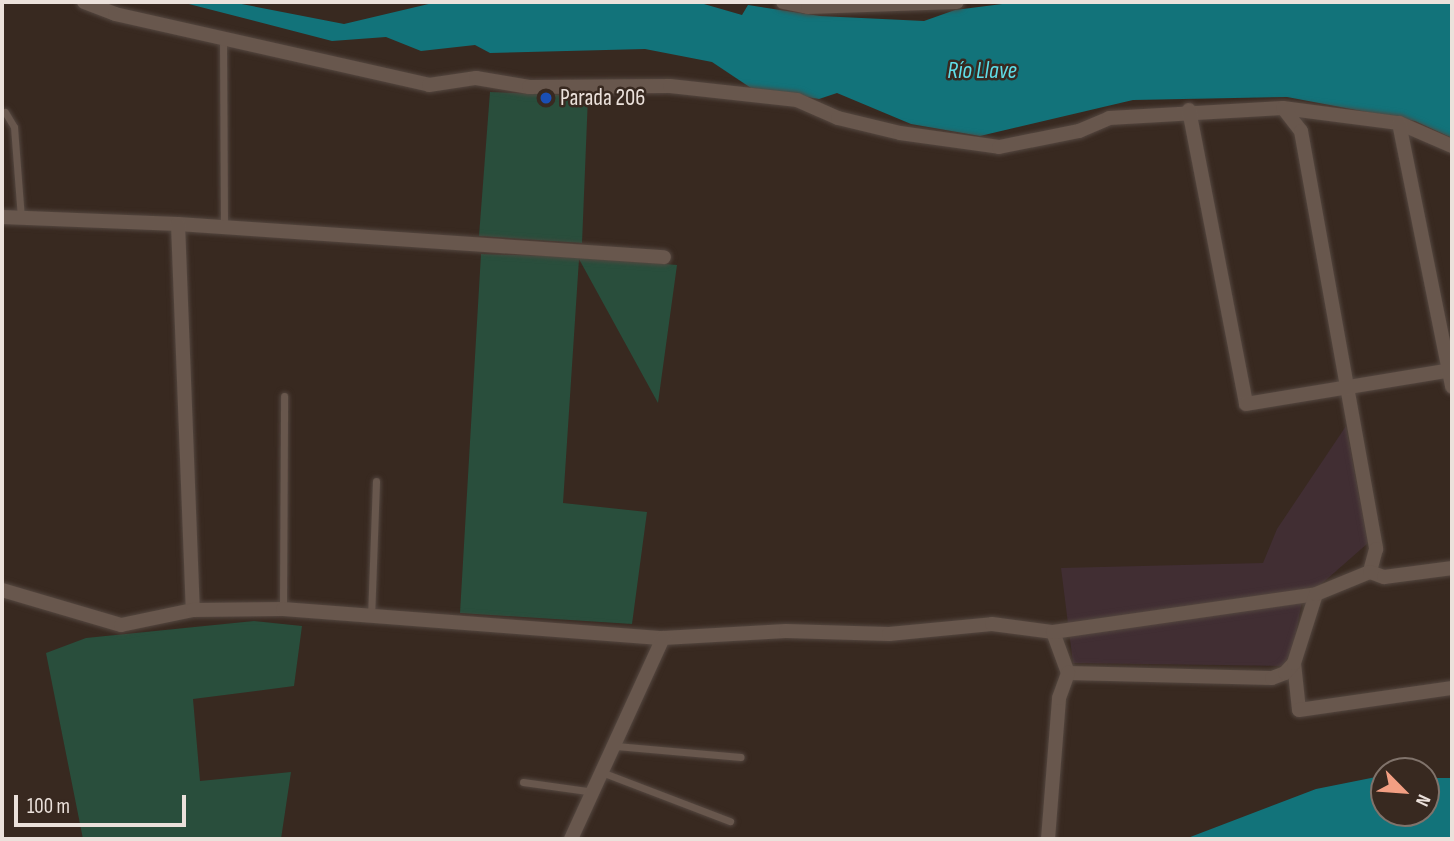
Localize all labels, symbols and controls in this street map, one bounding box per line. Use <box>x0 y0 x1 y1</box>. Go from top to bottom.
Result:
water label: Río Llave <box>947 57 1017 85</box>
place label: Parada 206 <box>560 84 645 112</box>
marker: Parada 206 <box>538 90 554 106</box>
north arrow <box>1370 757 1440 827</box>
scale bar <box>18 782 189 826</box>
text: N <box>1410 791 1435 810</box>
text: 100 m <box>27 794 70 819</box>

